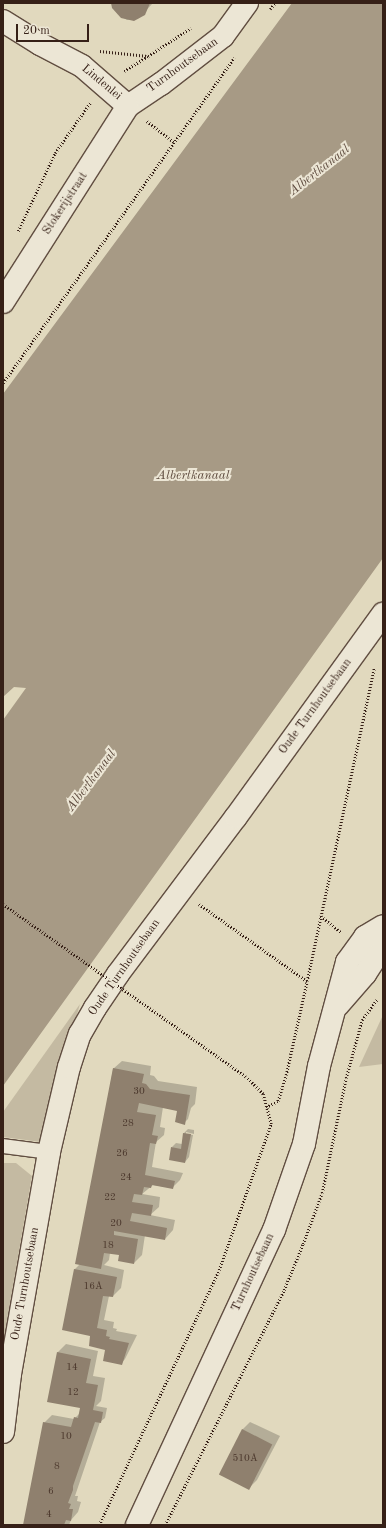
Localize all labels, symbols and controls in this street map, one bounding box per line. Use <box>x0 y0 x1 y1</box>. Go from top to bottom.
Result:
scale bar <box>18 16 91 42</box>
text: 20 m <box>23 25 50 37</box>
street label: Turnhoutsebaan <box>145 35 221 97</box>
street label: Lindenlei <box>78 62 124 104</box>
water label: Albertkanaal <box>286 142 354 200</box>
street label: Stokerijstraat <box>40 170 92 238</box>
water label: Albertkanaal <box>156 468 230 484</box>
street label: Oude Turnhoutsebaan <box>276 656 356 758</box>
water label: Albertkanaal <box>64 747 120 815</box>
street label: Oude Turnhoutsebaan <box>86 917 164 1019</box>
house number: 30 <box>133 1086 145 1098</box>
house number: 28 <box>122 1118 134 1130</box>
house number: 26 <box>116 1148 128 1160</box>
house number: 24 <box>120 1172 132 1184</box>
house number: 22 <box>104 1192 116 1204</box>
house number: 20 <box>110 1218 122 1230</box>
street label: Oude Turnhoutsebaan <box>9 1226 43 1342</box>
street label: Turnhoutsebaan <box>230 1232 278 1314</box>
house number: 18 <box>102 1240 114 1252</box>
house number: 16A <box>83 1281 103 1293</box>
house number: 14 <box>66 1362 78 1374</box>
house number: 12 <box>67 1387 79 1399</box>
house number: 10 <box>60 1431 72 1443</box>
house number: 510A <box>232 1453 258 1465</box>
house number: 8 <box>54 1461 60 1473</box>
house number: 6 <box>48 1486 54 1498</box>
house number: 4 <box>46 1509 52 1521</box>

